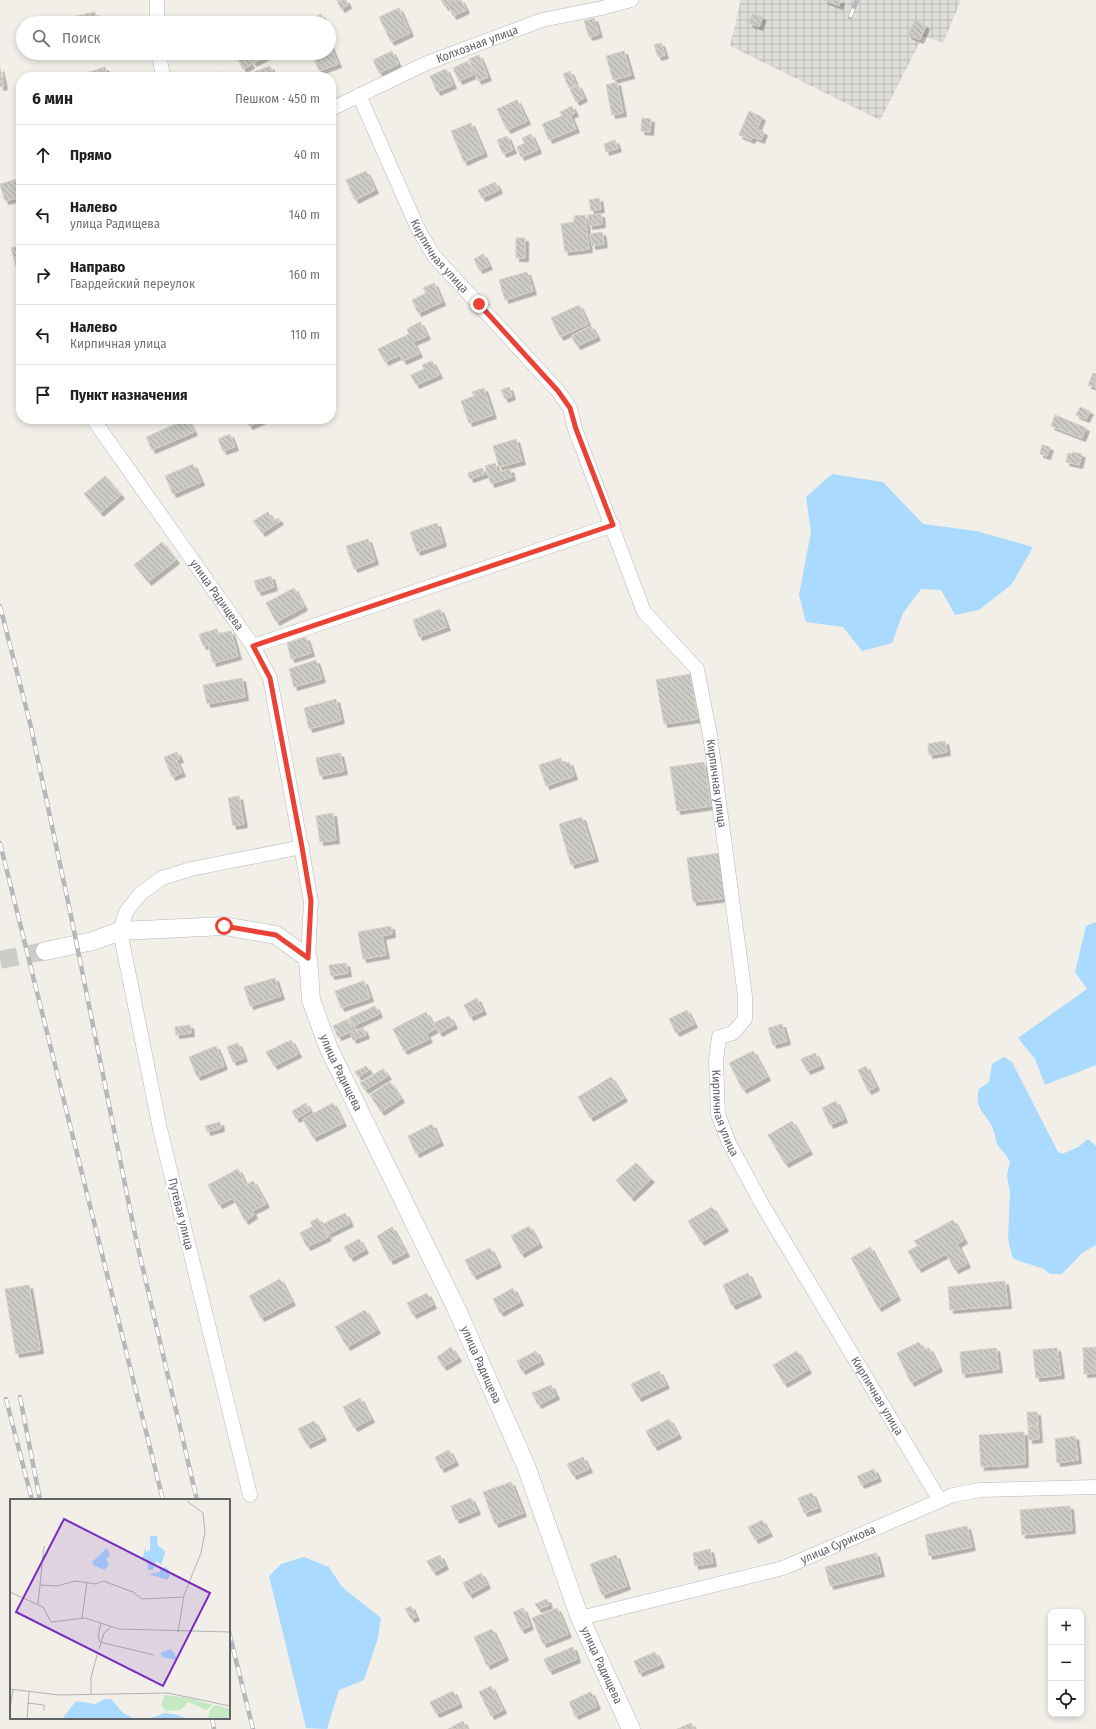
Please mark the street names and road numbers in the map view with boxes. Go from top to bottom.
street label: Колхозная улица [434,23,520,66]
street label: Кирпичная улица [408,217,472,296]
street label: улица Радищева [187,557,247,633]
street label: Кирпичная улица [704,738,729,829]
street label: улица Радищева [317,1032,365,1113]
street label: Кирпичная улица [709,1069,742,1159]
street label: Путевая улица [165,1177,197,1252]
street label: улица Радищева [458,1324,505,1406]
street label: Кирпичная улица [848,1354,906,1438]
street label: улица Сурикова [798,1522,878,1567]
street label: улица Радищева [578,1624,625,1706]

